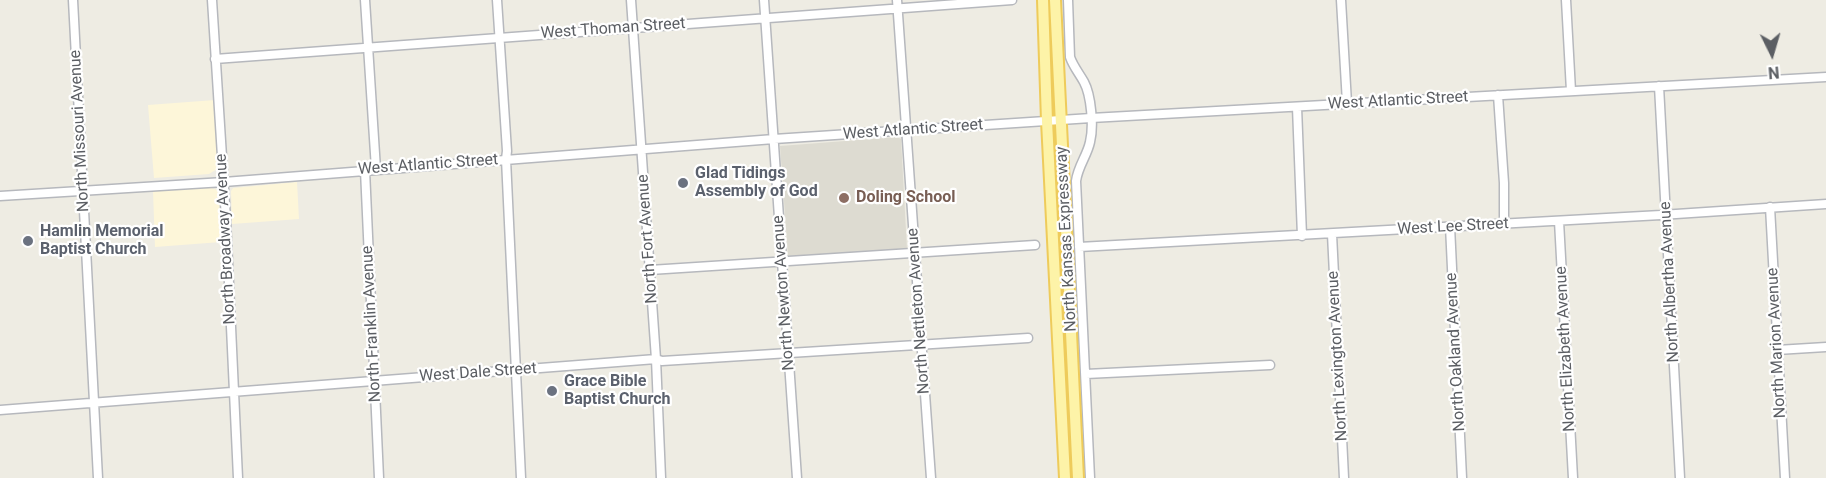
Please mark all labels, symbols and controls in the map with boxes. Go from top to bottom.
street label: West Thoman Street [540,14,686,44]
north arrow [1742,24,1802,84]
street label: North Missouri Avenue [66,49,94,213]
text: N [1767,62,1780,82]
street label: West Atlantic Street [1327,88,1469,114]
street label: West Atlantic Street [842,116,984,144]
street label: North Kansas Expressway [1053,146,1081,332]
street label: West Atlantic Street [357,151,499,179]
street label: North Broadway Avenue [212,153,240,325]
place label: Glad Tidings Assembly of God [695,164,818,202]
street label: North Fort Avenue [634,174,662,304]
marker: Glad Tidings Assembly of God [676,176,690,190]
place label: Doling School [856,188,955,208]
marker: Doling School [837,191,851,205]
street label: North Albertha Avenue [1656,201,1684,363]
street label: West Lee Street [1397,214,1509,240]
street label: North Newton Avenue [769,215,799,371]
place label: Hamlin Memorial Baptist Church [40,222,164,260]
street label: North Nettleton Avenue [904,227,934,395]
marker: Hamlin Memorial Baptist Church [21,234,35,248]
street label: North Franklin Avenue [358,245,386,403]
street label: North Elizabeth Avenue [1552,266,1580,432]
street label: North Marion Avenue [1763,267,1791,419]
street label: North Lexington Avenue [1324,270,1352,442]
street label: North Oakland Avenue [1442,272,1470,432]
street label: West Dale Street [419,359,537,387]
place label: Grace Bible Baptist Church [564,372,670,410]
marker: Grace Bible Baptist Church [545,384,559,398]

